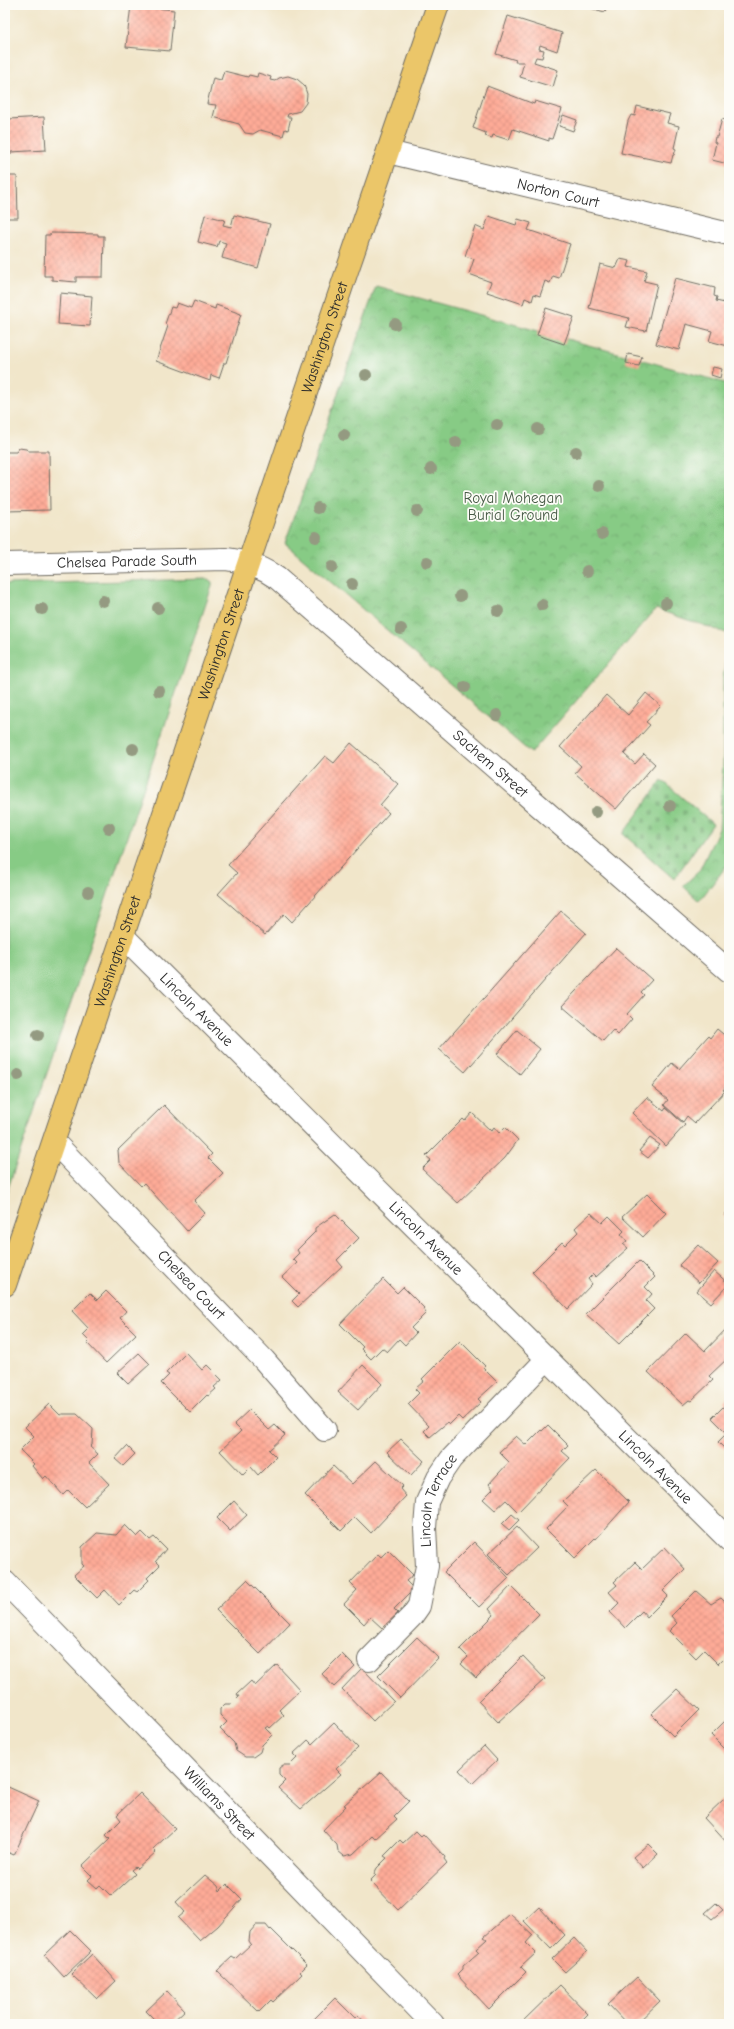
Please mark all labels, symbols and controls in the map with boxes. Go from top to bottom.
street label: Norton Court [515,174,602,212]
street label: Washington Street [297,279,352,395]
park label: Royal Mohegan Burial Ground [463,489,563,524]
street label: Chelsea Parade South [57,551,197,572]
street label: Washington Street [194,586,248,702]
street label: Sachem Street [449,726,532,802]
street label: Washington Street [90,893,145,1009]
street label: Lincoln Avenue [156,969,238,1050]
street label: Lincoln Avenue [386,1198,467,1279]
street label: Chelsea Court [154,1246,229,1324]
street label: Lincoln Avenue [615,1426,697,1508]
street label: Lincoln Terrace [416,1449,461,1548]
street label: Williams Street [180,1763,259,1844]

